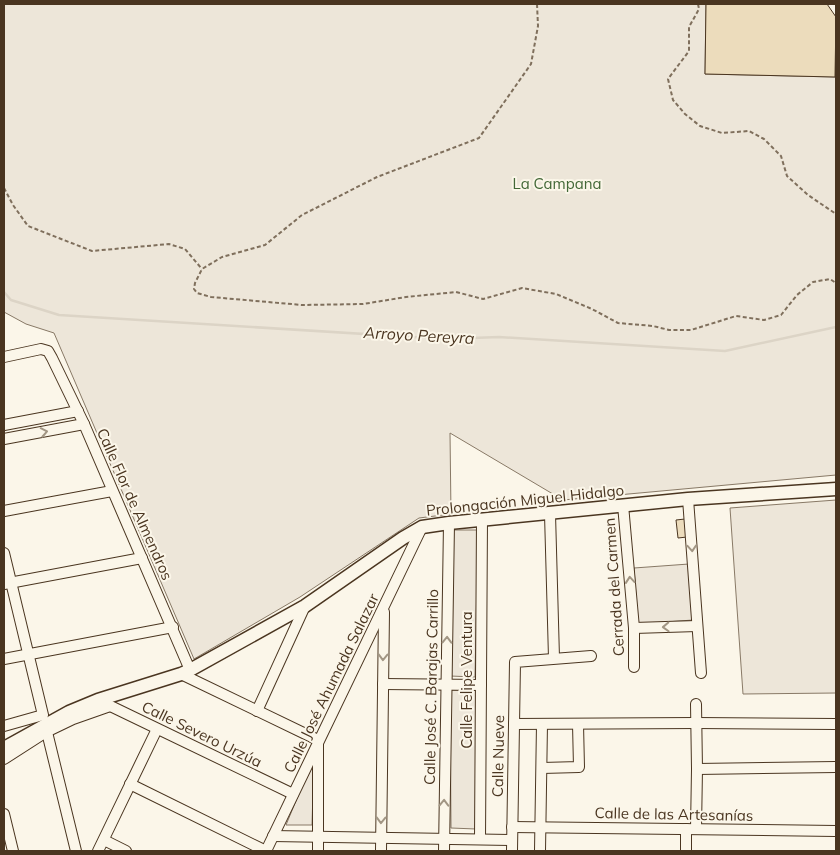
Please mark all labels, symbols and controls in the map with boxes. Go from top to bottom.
park label: La Campana [512,174,602,193]
water label: Arroyo Pereyra [362,322,475,348]
street label: Calle Flor de Almendros [93,425,177,583]
one-way arrow [39,427,48,437]
street label: Prolongación Miguel Hidalgo [425,480,625,520]
street label: Cerrada del Carmen [600,517,628,657]
one-way arrow [686,544,697,552]
one-way arrow [624,575,635,583]
street label: Calle José C. Barajas Carrillo [420,589,442,785]
street label: Calle José Ahumada Salazar [279,590,383,776]
street label: Calle Felipe Ventura [457,611,476,749]
one-way arrow [661,622,669,632]
one-way arrow [442,636,452,644]
one-way arrow [378,654,388,661]
street label: Calle Severo Urzúa [139,697,265,771]
street label: Calle Nueve [488,715,508,797]
one-way arrow [439,798,450,806]
street label: Calle de las Artesanías [595,803,753,825]
one-way arrow [376,816,387,824]

